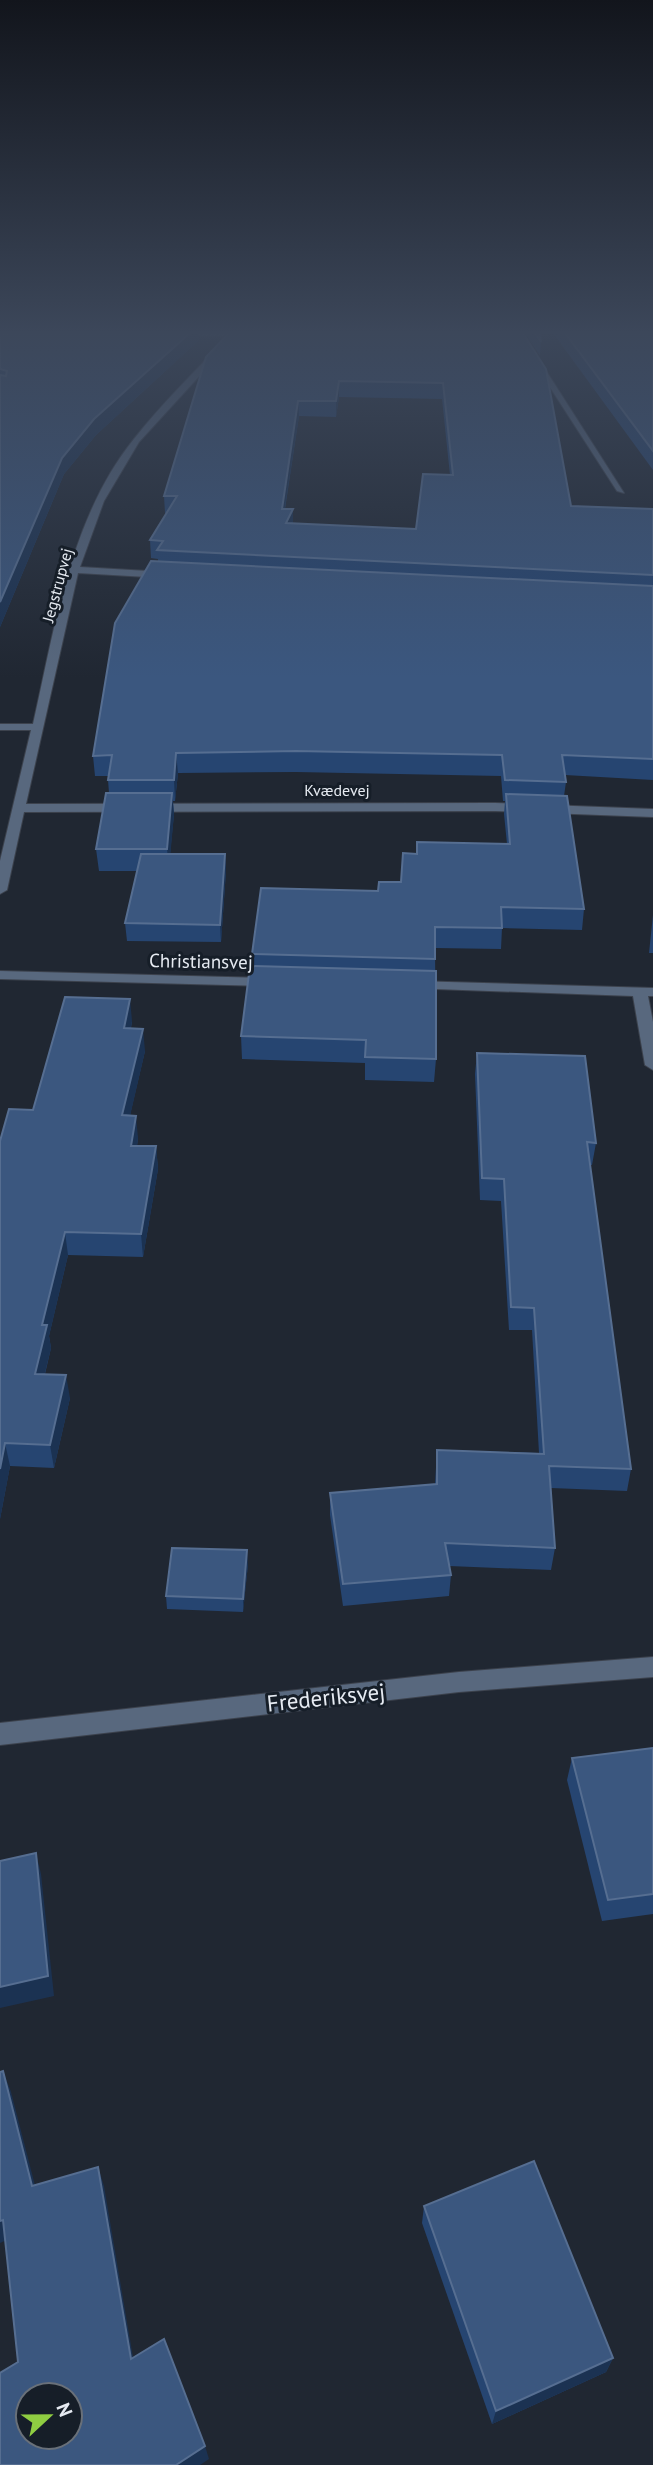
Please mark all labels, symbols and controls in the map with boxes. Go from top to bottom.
street label: Jegstrupvej [37,546,76,625]
street label: Kvædevej [304,780,370,800]
street label: Christiansvej [149,948,253,974]
street label: Frederiksvej [265,1676,387,1718]
north arrow [14,2381,84,2451]
text: N [51,2399,78,2420]

